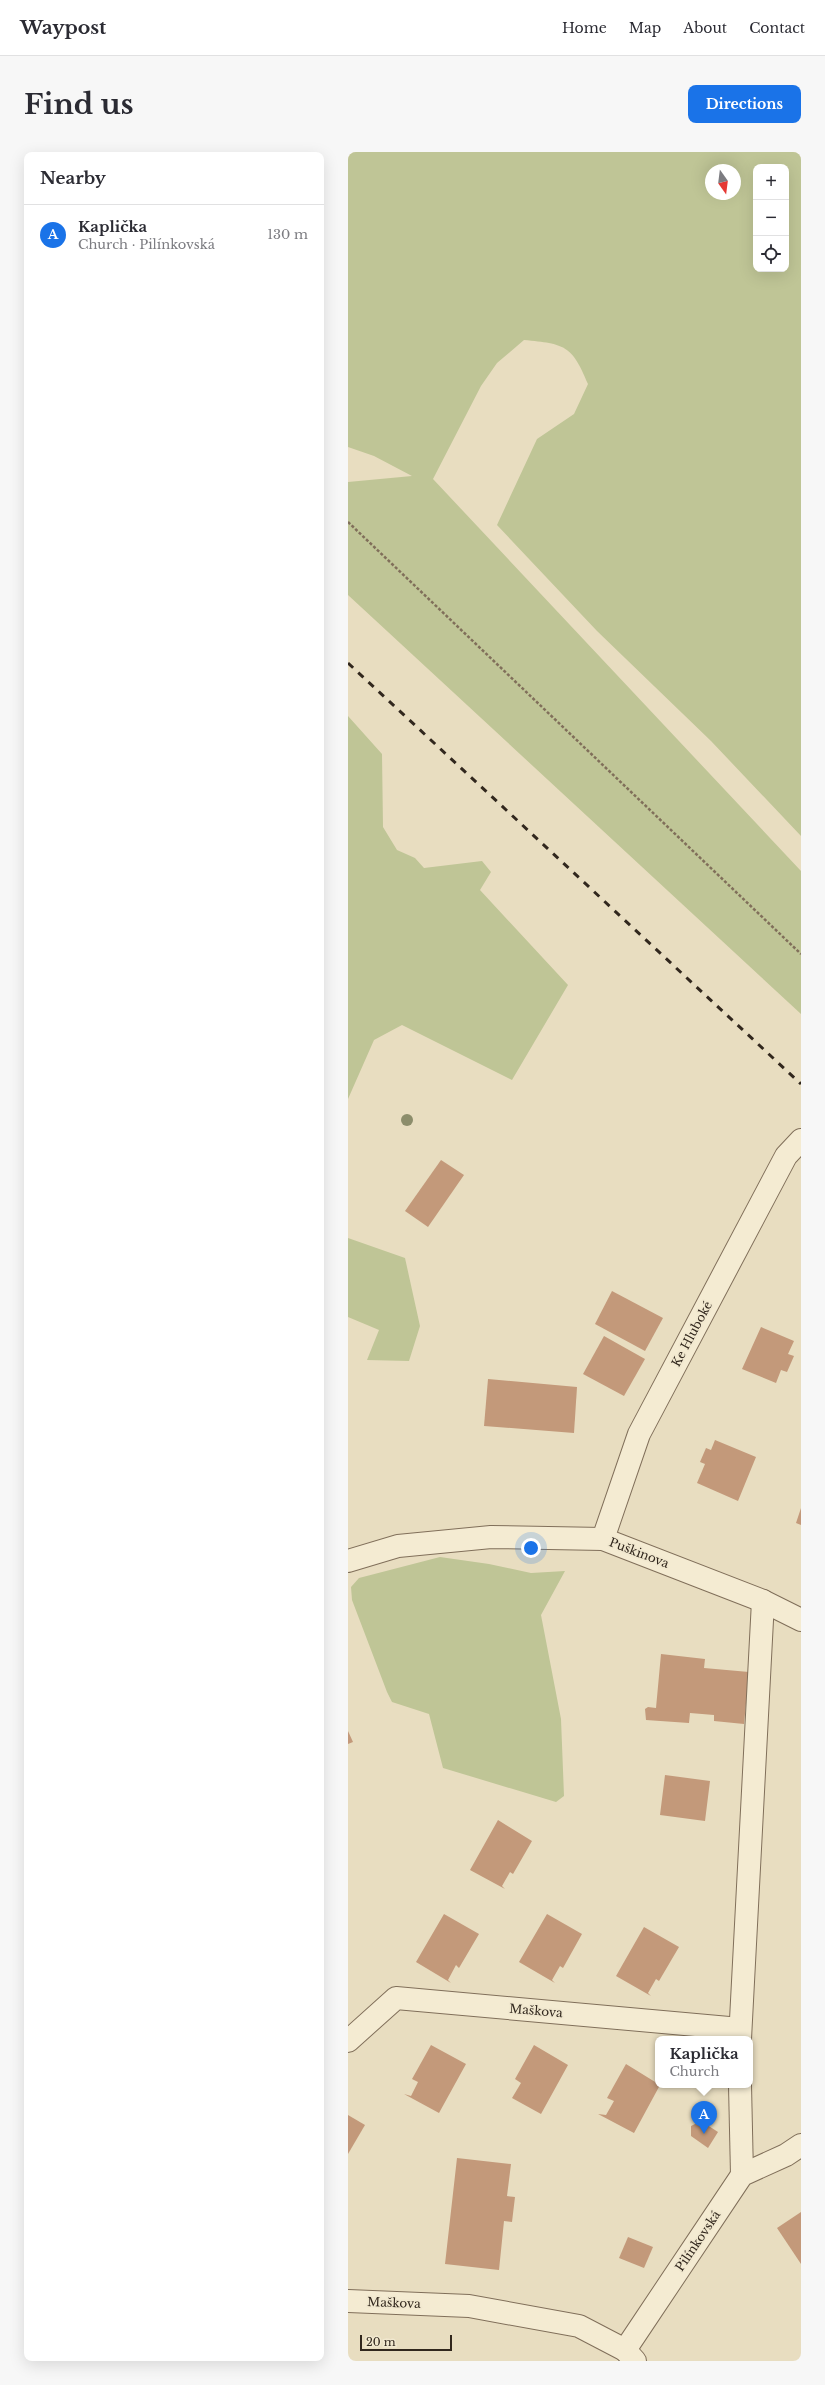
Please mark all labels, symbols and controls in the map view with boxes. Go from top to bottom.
text: Waypost [20,16,106,39]
text: Home [562,19,607,37]
text: Map [629,19,661,37]
text: About [683,19,727,37]
text: Contact [749,19,805,37]
button: Directions [688,85,801,123]
text: Find us [24,87,134,122]
north arrow [705,164,741,200]
map controls [753,164,789,272]
button: + [753,164,789,200]
text: Nearby [40,168,106,189]
button: − [753,200,789,236]
text: Kaplička [78,217,147,236]
text: A [48,226,58,243]
text: 130 m [267,226,308,243]
text: Church · Pilínkovská [78,236,215,253]
button: locate [753,236,789,272]
street label: Ke Hluboké [668,1298,715,1369]
street label: Puškinova [607,1534,672,1571]
your location [521,1538,541,1558]
street label: Maškova [509,2001,564,2020]
popup [655,2036,753,2088]
text: Kaplička [669,2044,739,2063]
text: Church [669,2063,719,2080]
pin: A [691,2101,717,2134]
street label: Pilínkovská [672,2207,724,2274]
street label: Maškova [367,2294,421,2311]
scale bar [360,2333,452,2352]
text: 20 m [366,2335,396,2349]

